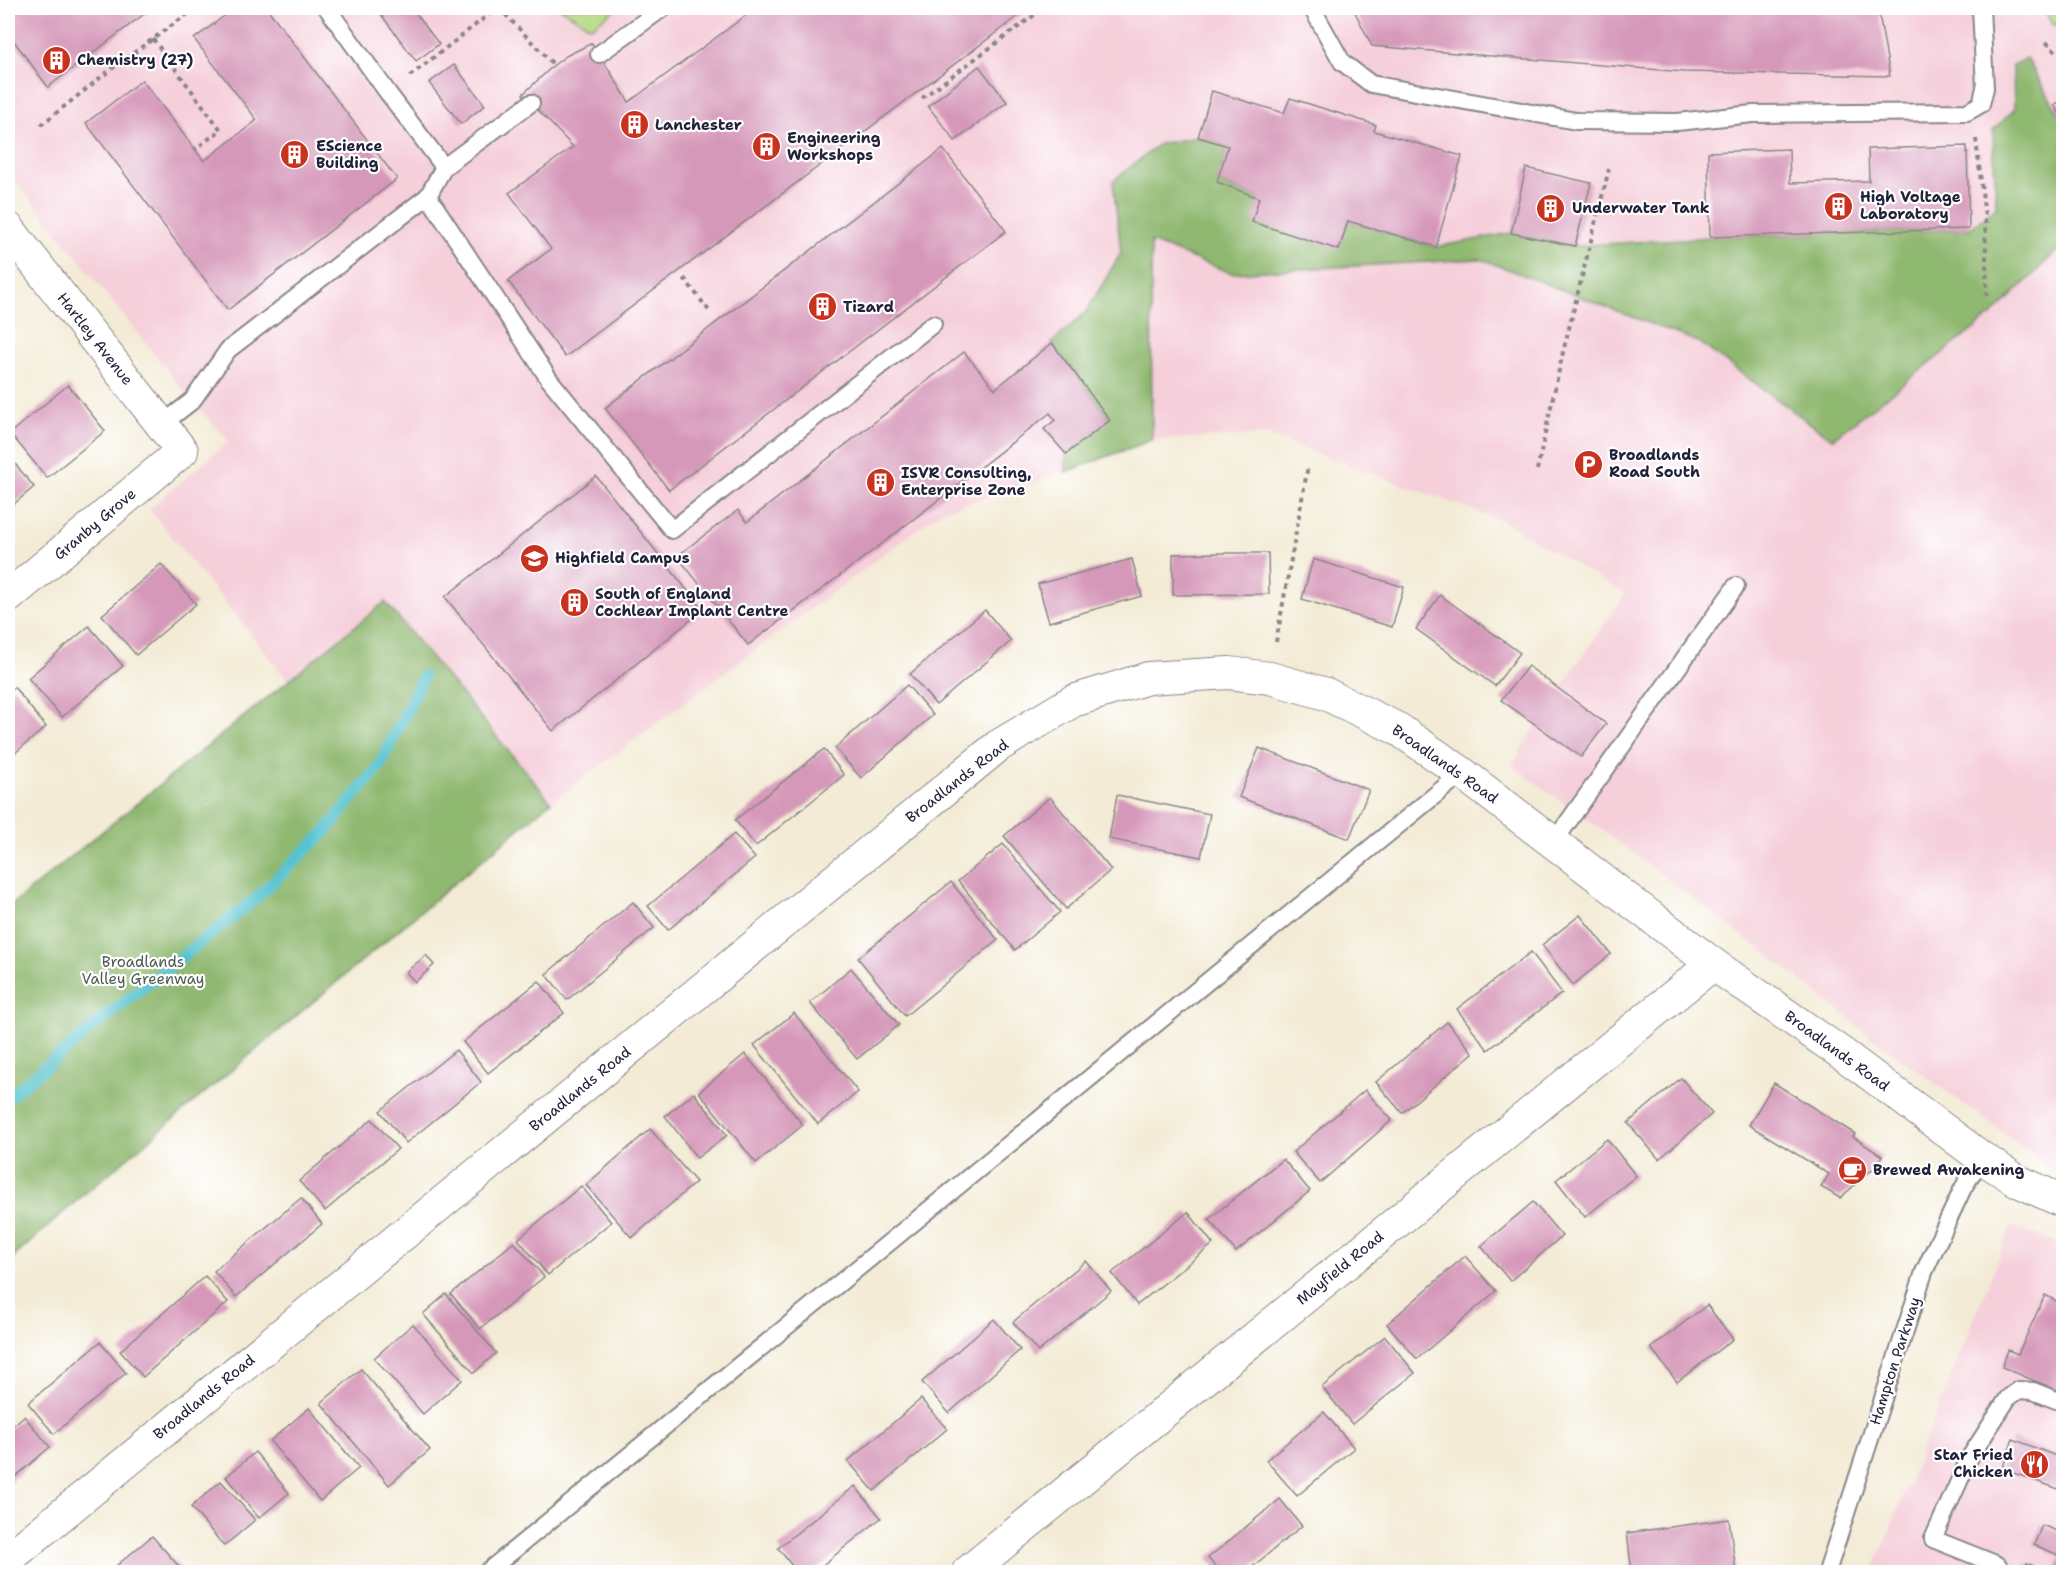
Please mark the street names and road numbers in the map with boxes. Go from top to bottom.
street label: Hartley Avenue [53,289,137,389]
street label: Granby Grove [50,484,140,564]
street label: Broadlands Road [1388,720,1502,808]
street label: Broadlands Road [901,734,1013,827]
street label: Broadlands Road [1780,1006,1894,1096]
street label: Broadlands Road [525,1041,635,1136]
street label: Mayfield Road [1292,1226,1388,1309]
street label: Hampton Parkway [1865,1294,1925,1428]
street label: Broadlands Road [149,1349,259,1444]

